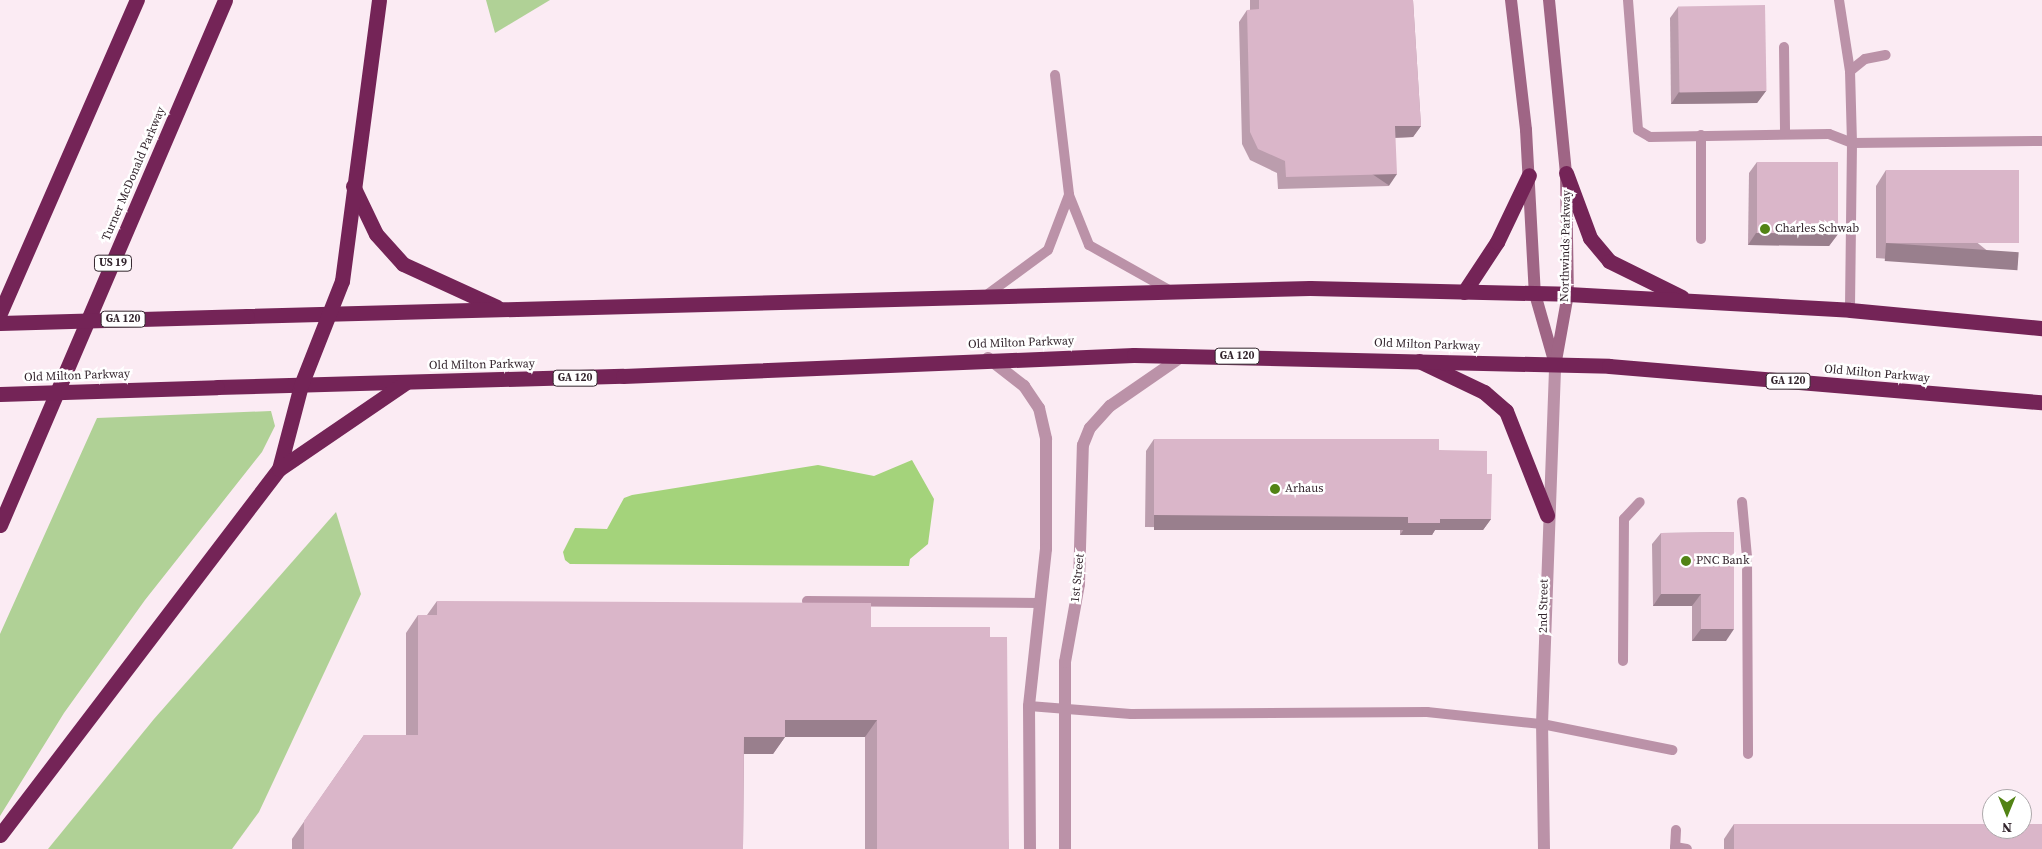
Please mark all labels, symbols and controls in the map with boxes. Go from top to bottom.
street label: Turner McDonald Parkway [99,105,169,243]
street label: Northwinds Parkway [1558,190,1574,302]
place label: Charles Schwab [1775,222,1859,236]
marker: Charles Schwab [1759,223,1771,235]
road number: US 19 [93,254,133,272]
road number: GA 120 [100,310,146,328]
street label: Old Milton Parkway [968,334,1074,352]
street label: Old Milton Parkway [1374,336,1480,354]
road number: GA 120 [1214,348,1260,364]
street label: Old Milton Parkway [429,357,535,373]
street label: Old Milton Parkway [1824,362,1930,386]
street label: Old Milton Parkway [24,367,130,385]
road number: GA 120 [552,369,598,386]
road number: GA 120 [1766,372,1810,390]
place label: Arhaus [1285,482,1323,496]
marker: Arhaus [1269,483,1281,495]
street label: 1st Street [1068,553,1088,603]
place label: PNC Bank [1696,554,1749,568]
marker: PNC Bank [1680,555,1692,567]
street label: 2nd Street [1536,579,1552,633]
north arrow [1982,789,2032,839]
text: N [2002,818,2012,838]

